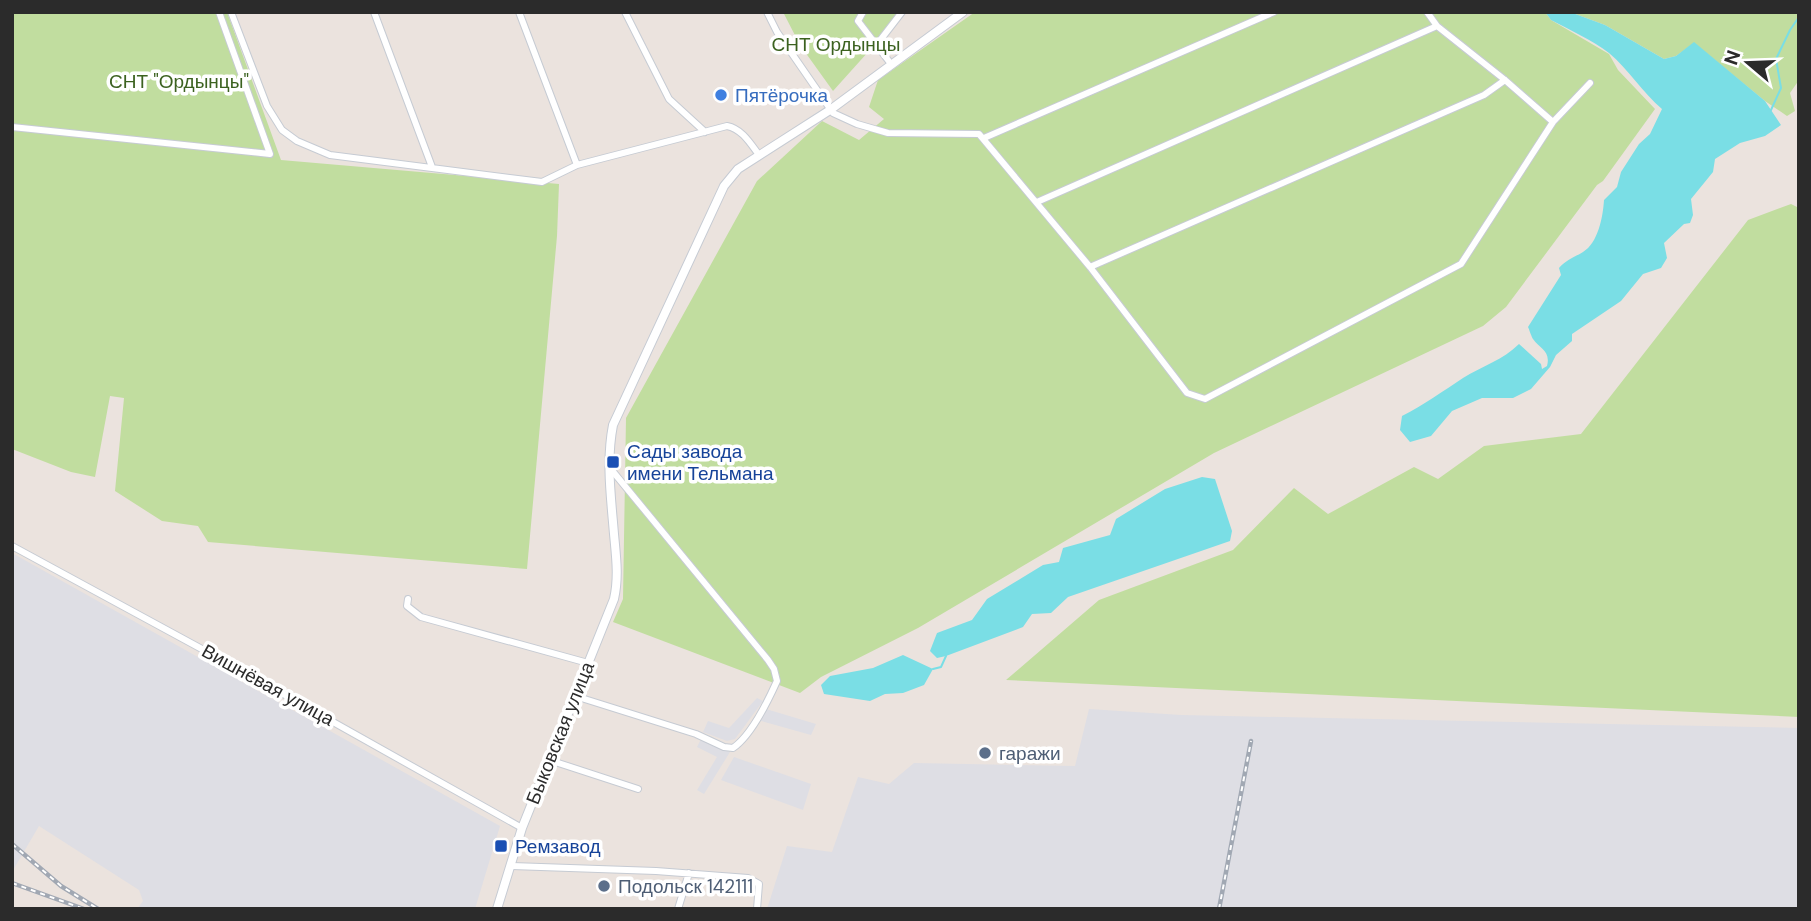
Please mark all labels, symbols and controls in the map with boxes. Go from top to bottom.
north arrow [1713,28,1783,98]
park label: СНТ Ордынцы [772,32,900,57]
text: N [1718,47,1746,68]
park label: СНТ "Ордынцы" [109,69,249,94]
place label: Пятёрочка [735,83,829,108]
marker: Пятёрочка [713,87,729,103]
place label: Сады завода имени Тельмана [627,439,774,486]
marker: Сады завода имени Тельмана [605,454,621,470]
street label: Вишнёвая улица [197,638,339,732]
street label: Быковская улица [520,658,600,808]
place label: гаражи [999,741,1061,766]
marker: гаражи [977,745,993,761]
place label: Ремзавод [515,834,601,859]
marker: Ремзавод [493,838,509,854]
place label: Подольск 142111 [618,874,753,899]
marker: Подольск 142111 [596,878,612,894]

